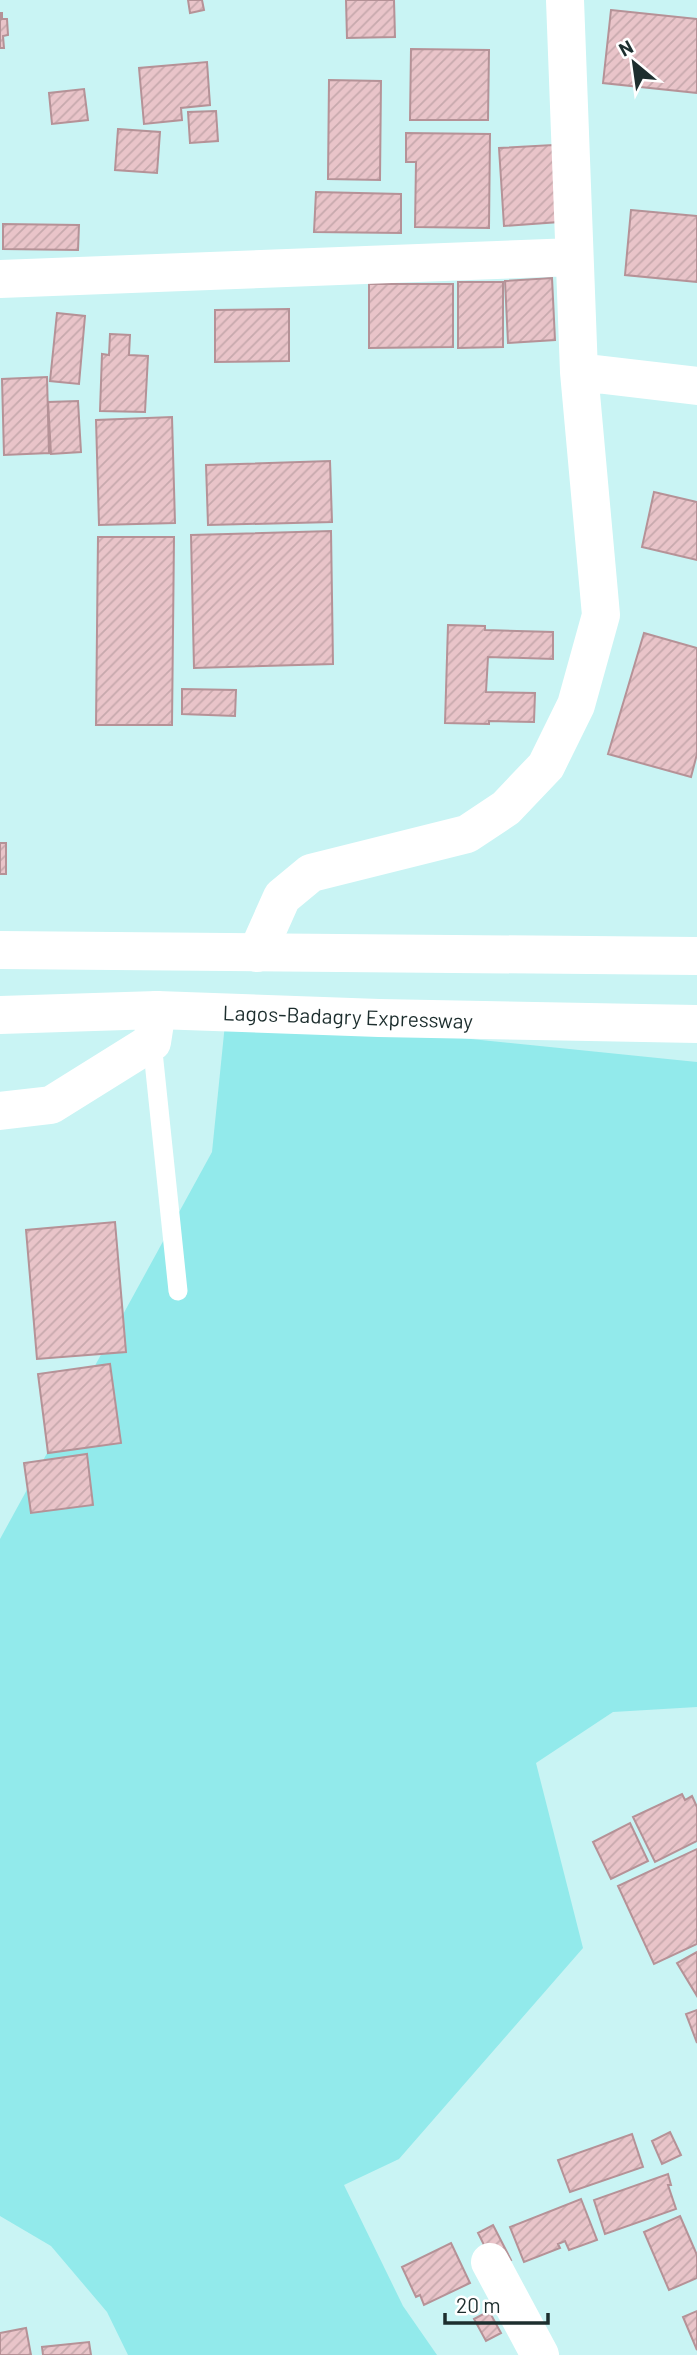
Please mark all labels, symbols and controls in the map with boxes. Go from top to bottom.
north arrow [599,28,669,98]
text: N [614,35,637,61]
street label: Lagos-Badagry Expressway [222,999,474,1033]
scale bar [445,2282,548,2326]
text: 20 m [456,2292,501,2317]

